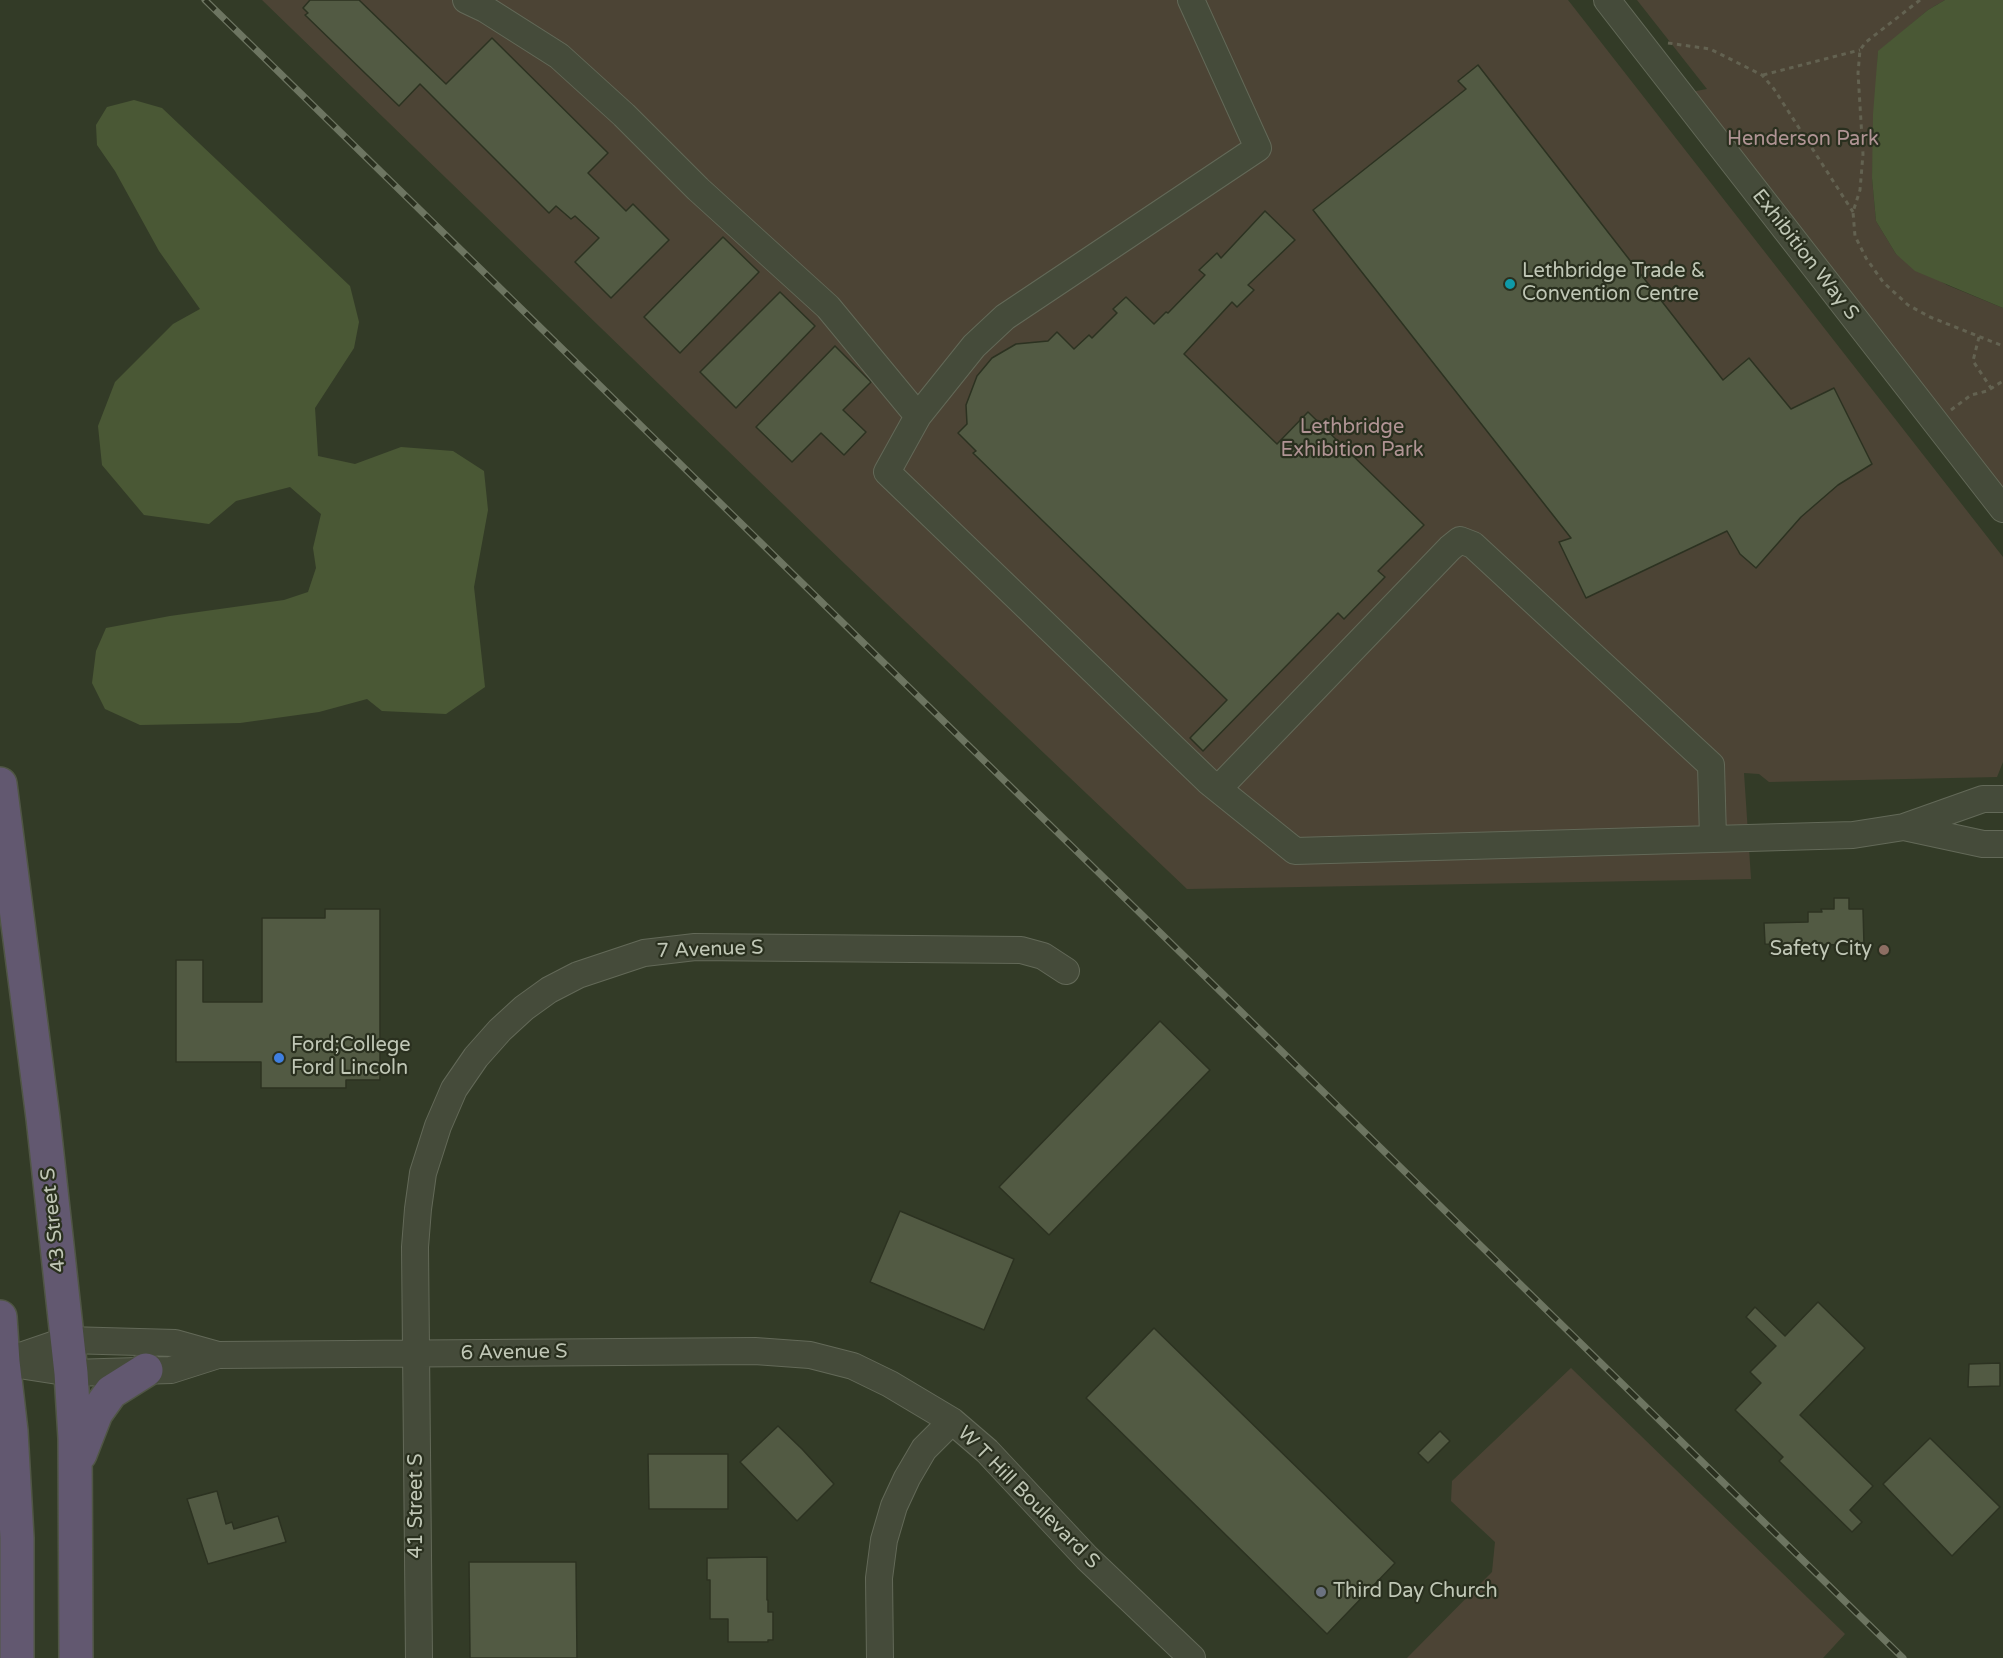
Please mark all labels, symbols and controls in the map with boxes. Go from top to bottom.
park label: Henderson Park [1727,128,1879,152]
street label: Exhibition Way S [1747,185,1863,325]
place label: Lethbridge Trade & Convention Centre [1522,260,1705,307]
marker: Lethbridge Trade & Convention Centre [1503,277,1517,291]
park label: Lethbridge Exhibition Park [1280,416,1424,463]
street label: 7 Avenue S [656,936,764,964]
place label: Safety City [1770,938,1872,962]
marker: Safety City [1877,943,1891,957]
place label: Ford;College Ford Lincoln [291,1034,411,1081]
marker: Ford;College Ford Lincoln [272,1051,286,1065]
street label: 43 Street S [37,1167,71,1273]
street label: 6 Avenue S [460,1340,568,1366]
street label: W T Hill Boulevard S [952,1422,1104,1574]
street label: 41 Street S [405,1454,429,1558]
place label: Third Day Church [1333,1580,1498,1604]
marker: Third Day Church [1314,1585,1328,1599]

